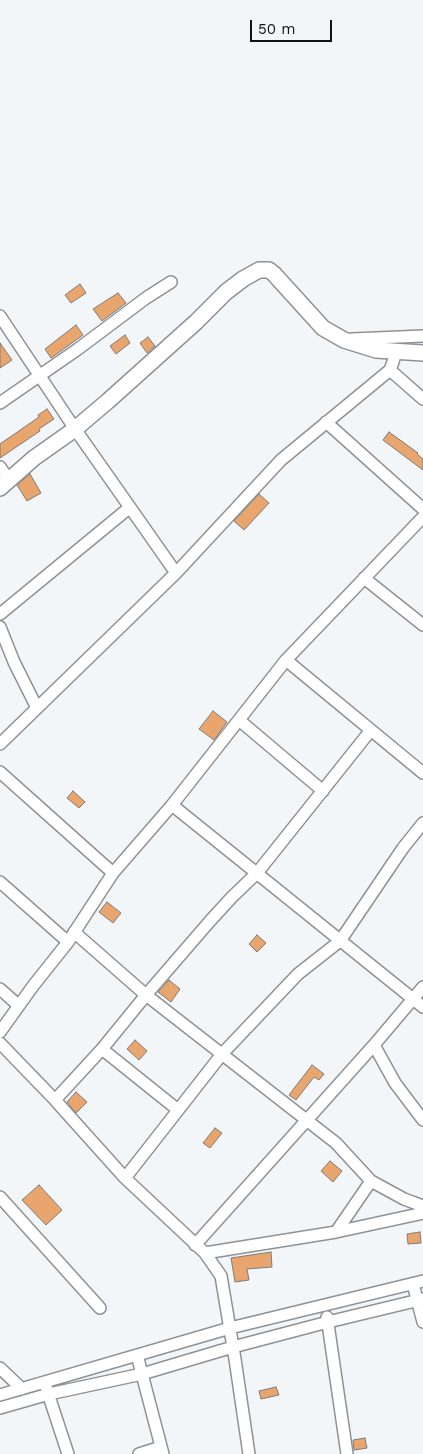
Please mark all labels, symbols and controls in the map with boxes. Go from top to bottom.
scale bar [253,10,336,42]
text: 50 m [258,20,295,38]

